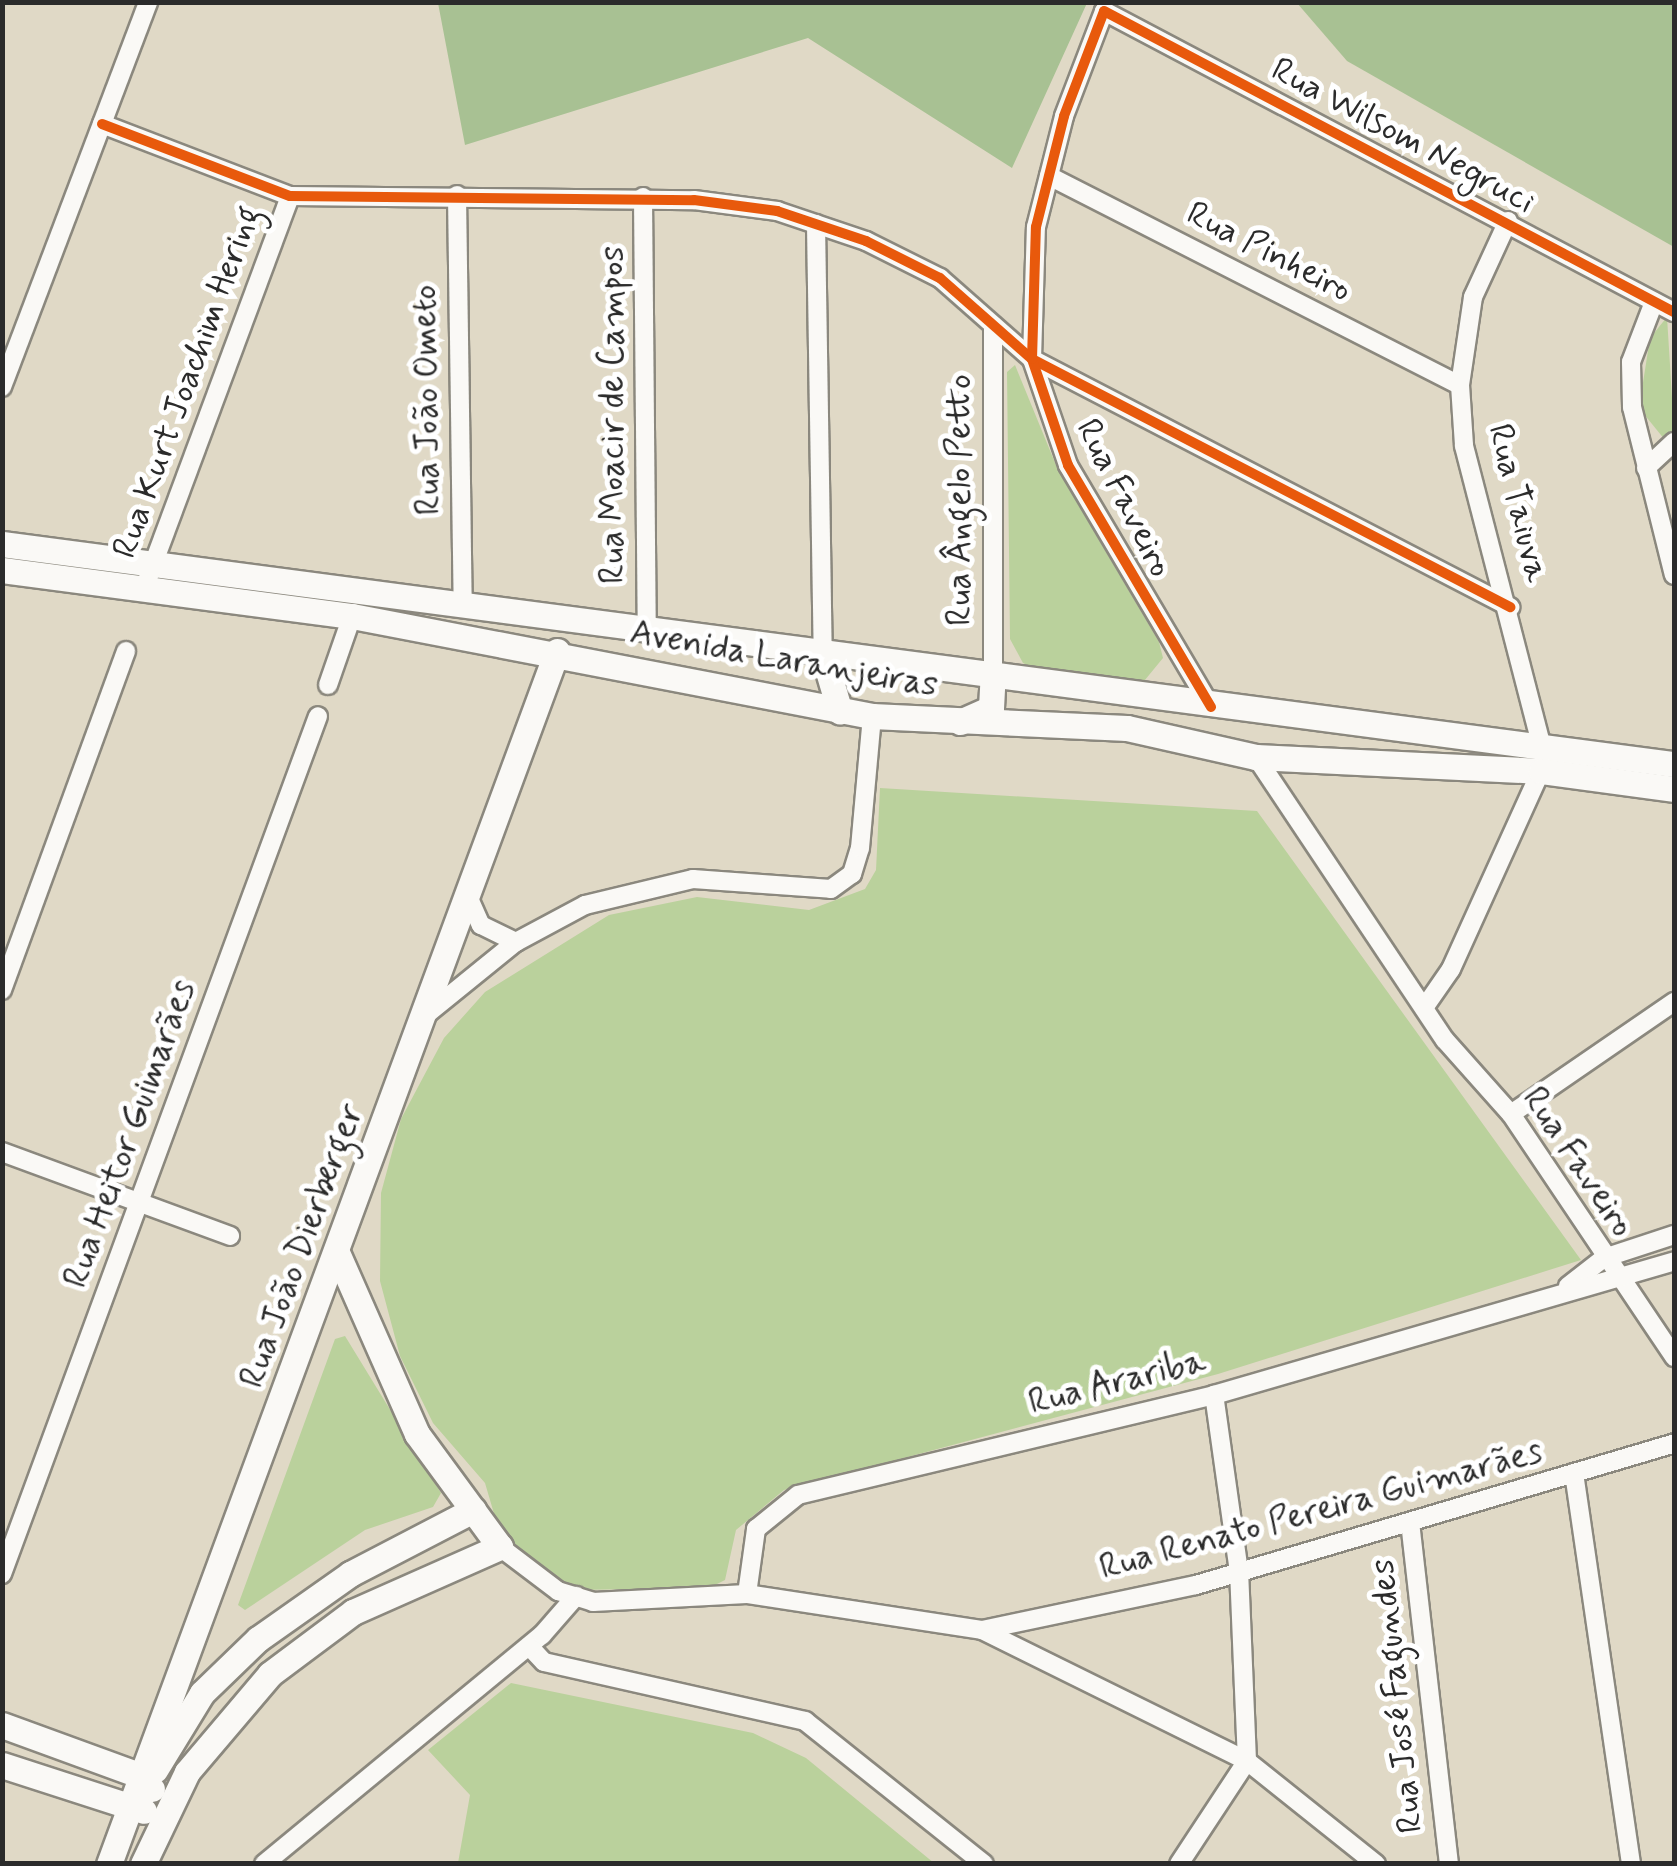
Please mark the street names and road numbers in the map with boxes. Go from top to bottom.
street label: Rua Wilsom Negruci [1268,51,1538,221]
street label: Rua Pinheiro [1180,193,1358,311]
street label: Rua Kurt Joachim Hering [102,196,272,568]
street label: Rua Moacir de Campos [592,246,634,584]
street label: Rua João Ometo [404,284,450,516]
street label: Rua Ângelo Petto [939,374,981,626]
street label: Rua Faveiro [1067,414,1181,582]
street label: Rua Taiuva [1479,421,1557,585]
street label: Avenida Laranjeiras [628,612,940,706]
street label: Rua Heitor Guimarães [53,968,207,1300]
street label: Rua Faveiro [1514,1081,1642,1243]
street label: Rua João Dierberger [231,1098,373,1394]
street label: Rua Arariba [1027,1340,1207,1424]
street label: Rua Renato Pereira Guimarães [1095,1431,1547,1589]
street label: Rua José Fagundes [1362,1556,1432,1836]

